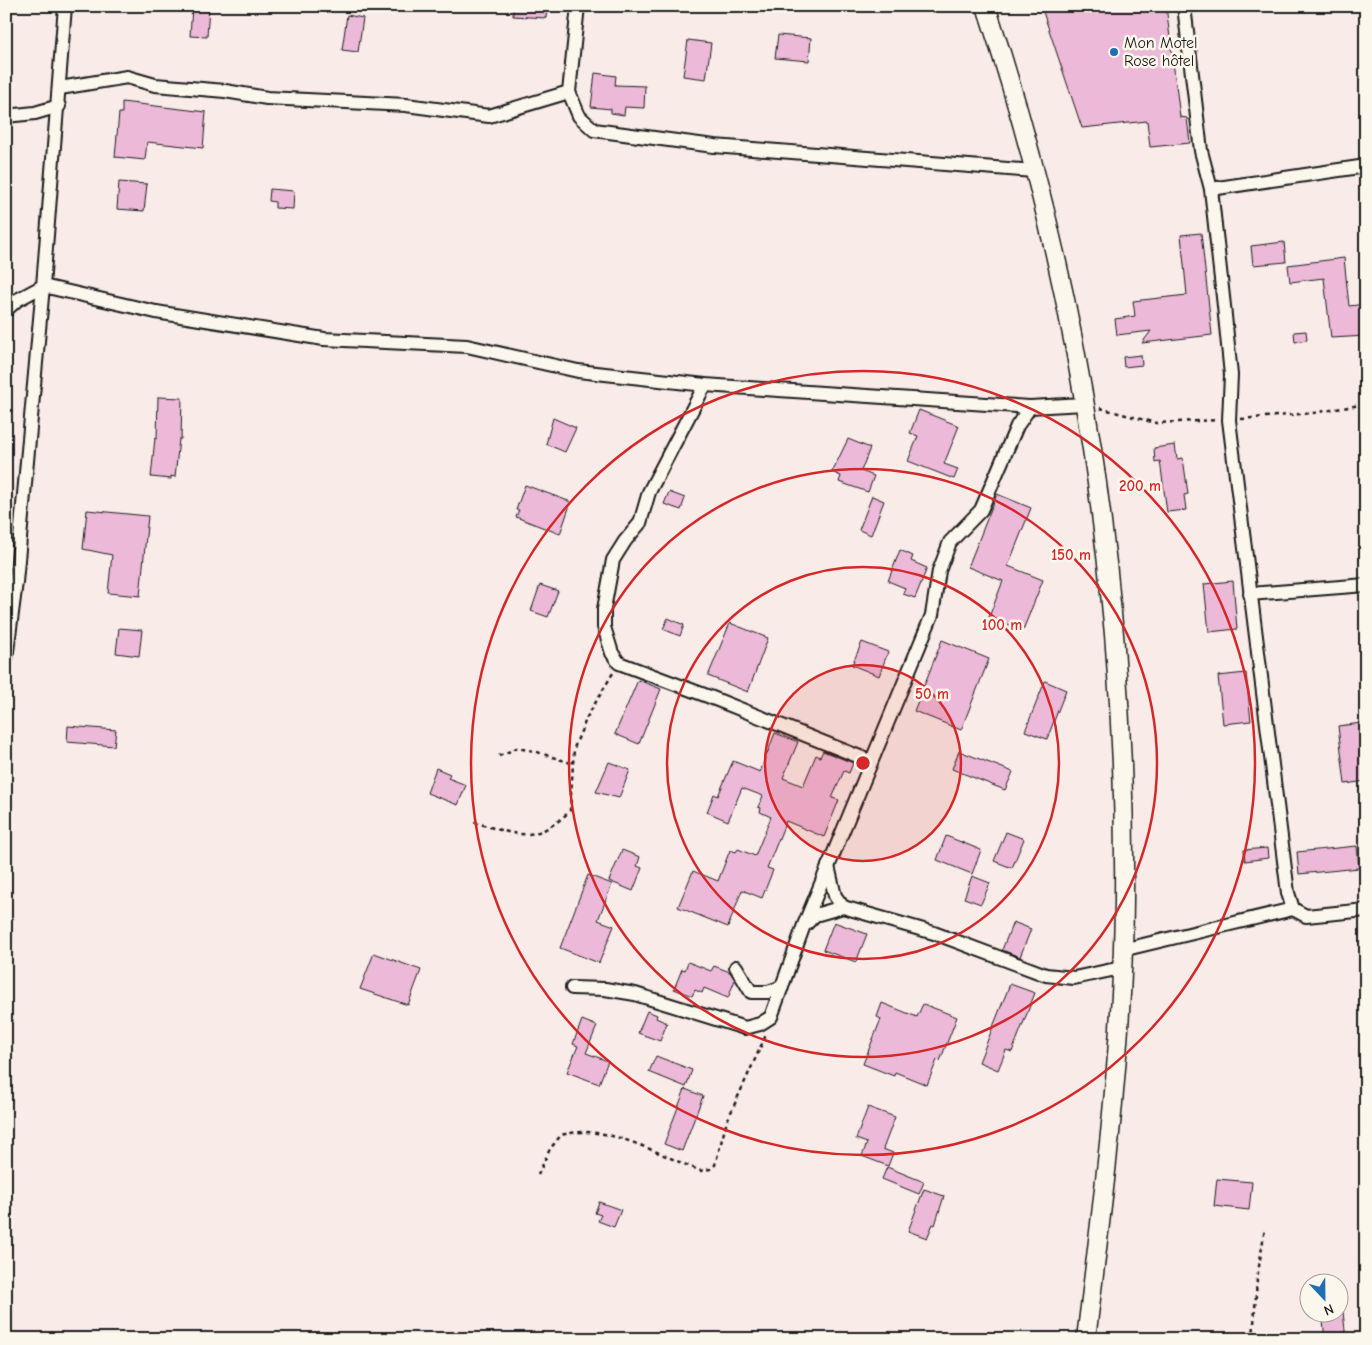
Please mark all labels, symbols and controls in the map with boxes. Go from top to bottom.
place label: Mon Motel Rose hôtel [1124,34,1197,70]
marker: Mon Motel Rose hôtel [1108,46,1120,58]
text: 200 m [1119,477,1161,495]
text: 150 m [1051,546,1091,564]
text: 100 m [982,616,1022,634]
text: 50 m [915,685,949,703]
centre of rings [854,754,872,772]
north arrow [1300,1272,1350,1322]
text: N [1321,1300,1336,1319]

